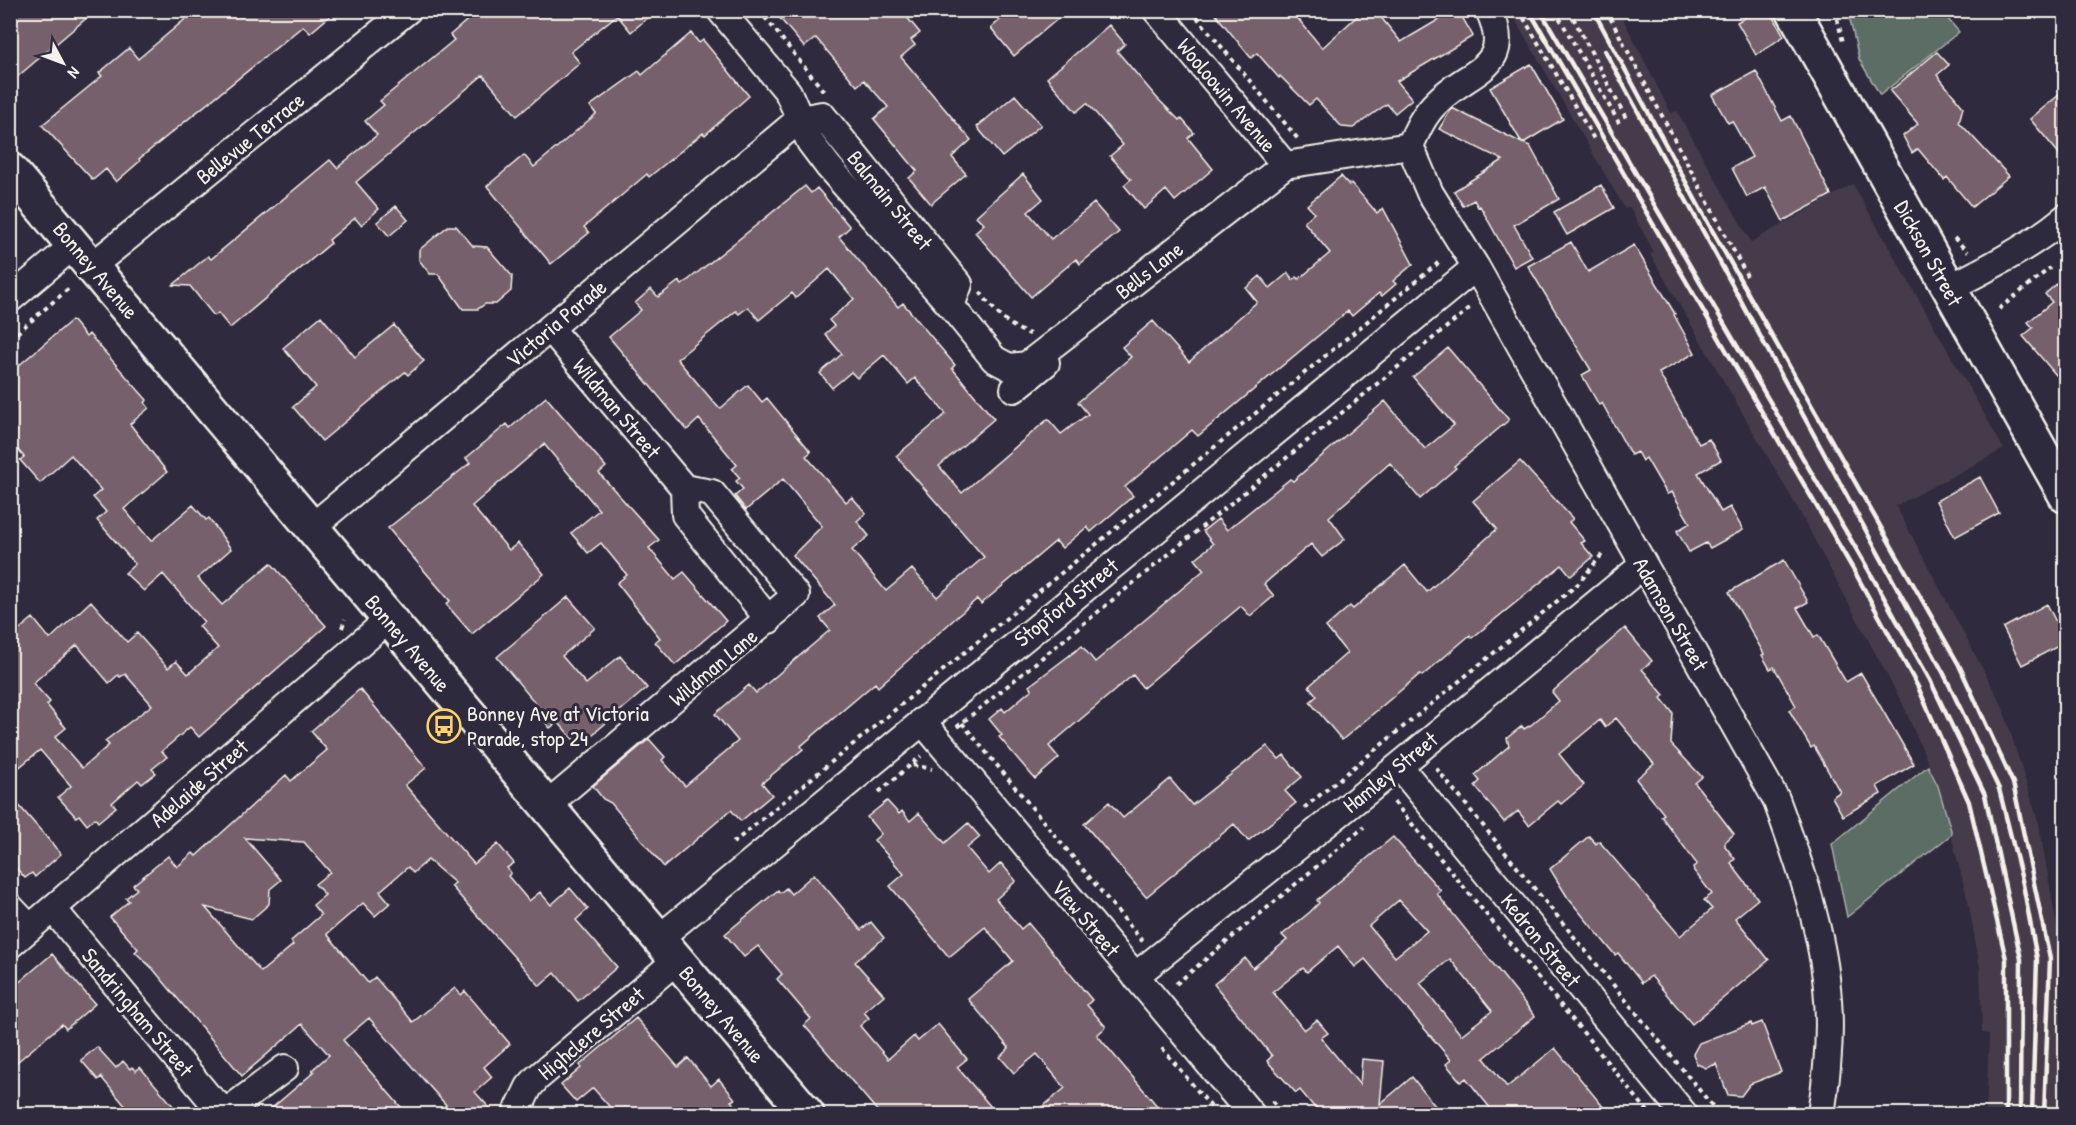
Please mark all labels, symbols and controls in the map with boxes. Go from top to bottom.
street label: Wooloowin Avenue [1170,31,1284,159]
north arrow [33,33,93,93]
text: N [63,62,85,84]
street label: Bellevue Terrace [189,85,311,191]
street label: Balmain Street [840,144,940,257]
street label: Dickson Street [1888,195,1971,312]
street label: Bonney Avenue [46,215,146,325]
street label: Bells Lane [1109,234,1189,306]
street label: Victoria Parade [499,272,613,374]
street label: Wildman Street [566,351,668,465]
street label: Stopford Street [1008,550,1125,653]
street label: Adamson Street [1626,552,1716,677]
street label: Bonney Avenue [358,588,458,698]
street label: Wildman Lane [662,621,764,713]
place label: Bonney Ave at Victoria Parade, stop 24 [467,698,649,753]
bus stop icon: Bonney Ave at Victoria Parade, stop 24 [426,708,462,744]
street label: Hamley Street [1336,724,1444,820]
street label: Adelaide Street [143,732,255,834]
street label: View Street [1045,873,1127,963]
street label: Kedron Street [1494,887,1588,993]
street label: Sandringham Street [75,941,201,1083]
street label: Bonney Avenue [672,959,772,1069]
street label: Highclere Street [531,979,651,1087]

